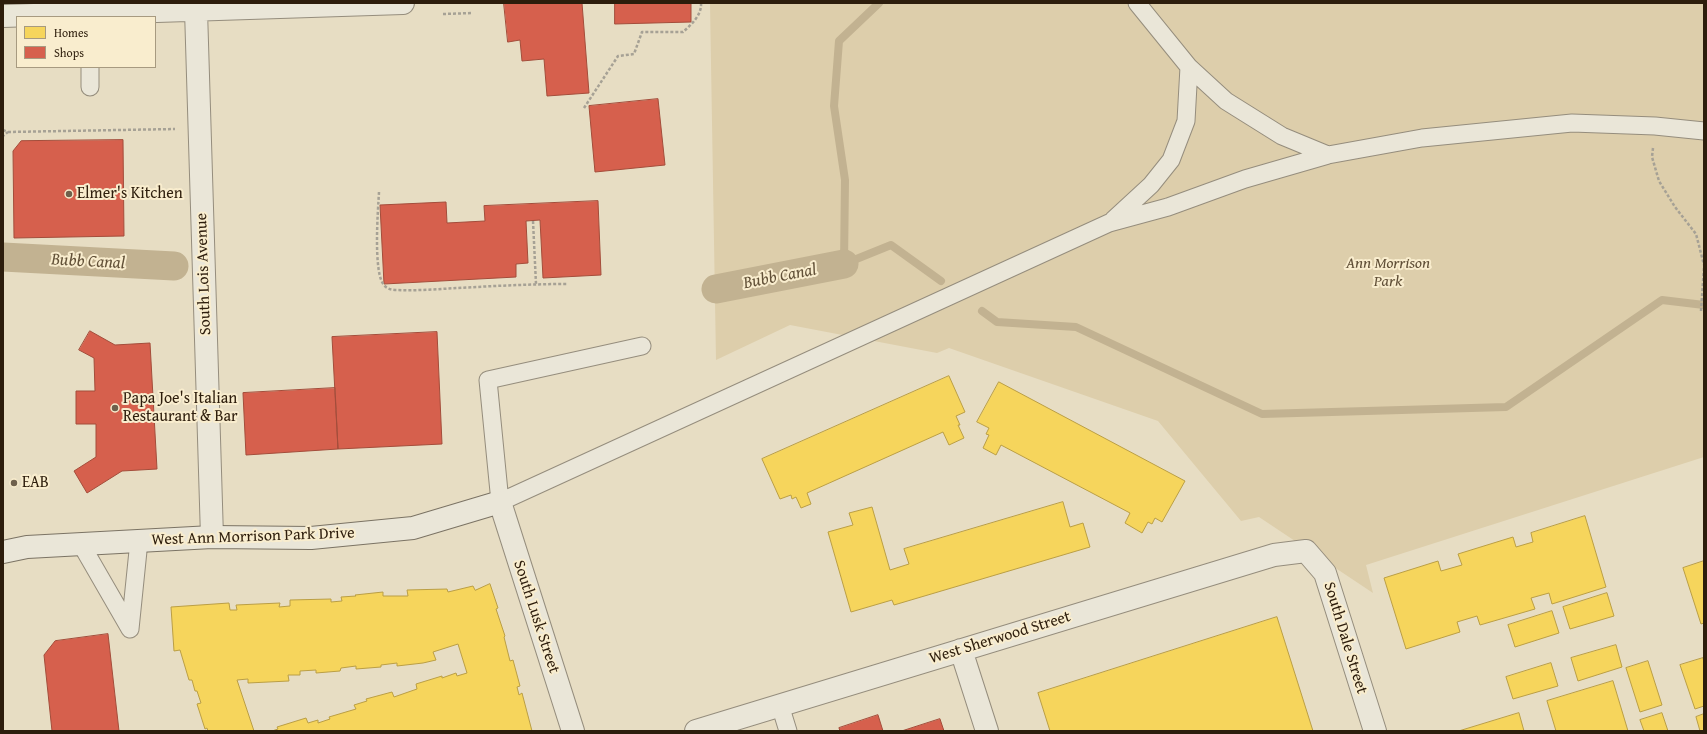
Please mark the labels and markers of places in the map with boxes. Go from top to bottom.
place label: Elmer's Kitchen [77,184,183,204]
marker: Elmer's Kitchen [64,189,74,199]
place label: Papa Joe's Italian Restaurant & Bar [123,389,238,427]
marker: Papa Joe's Italian Restaurant & Bar [110,403,120,413]
place label: EAB [22,473,49,493]
marker: EAB [9,478,19,488]

